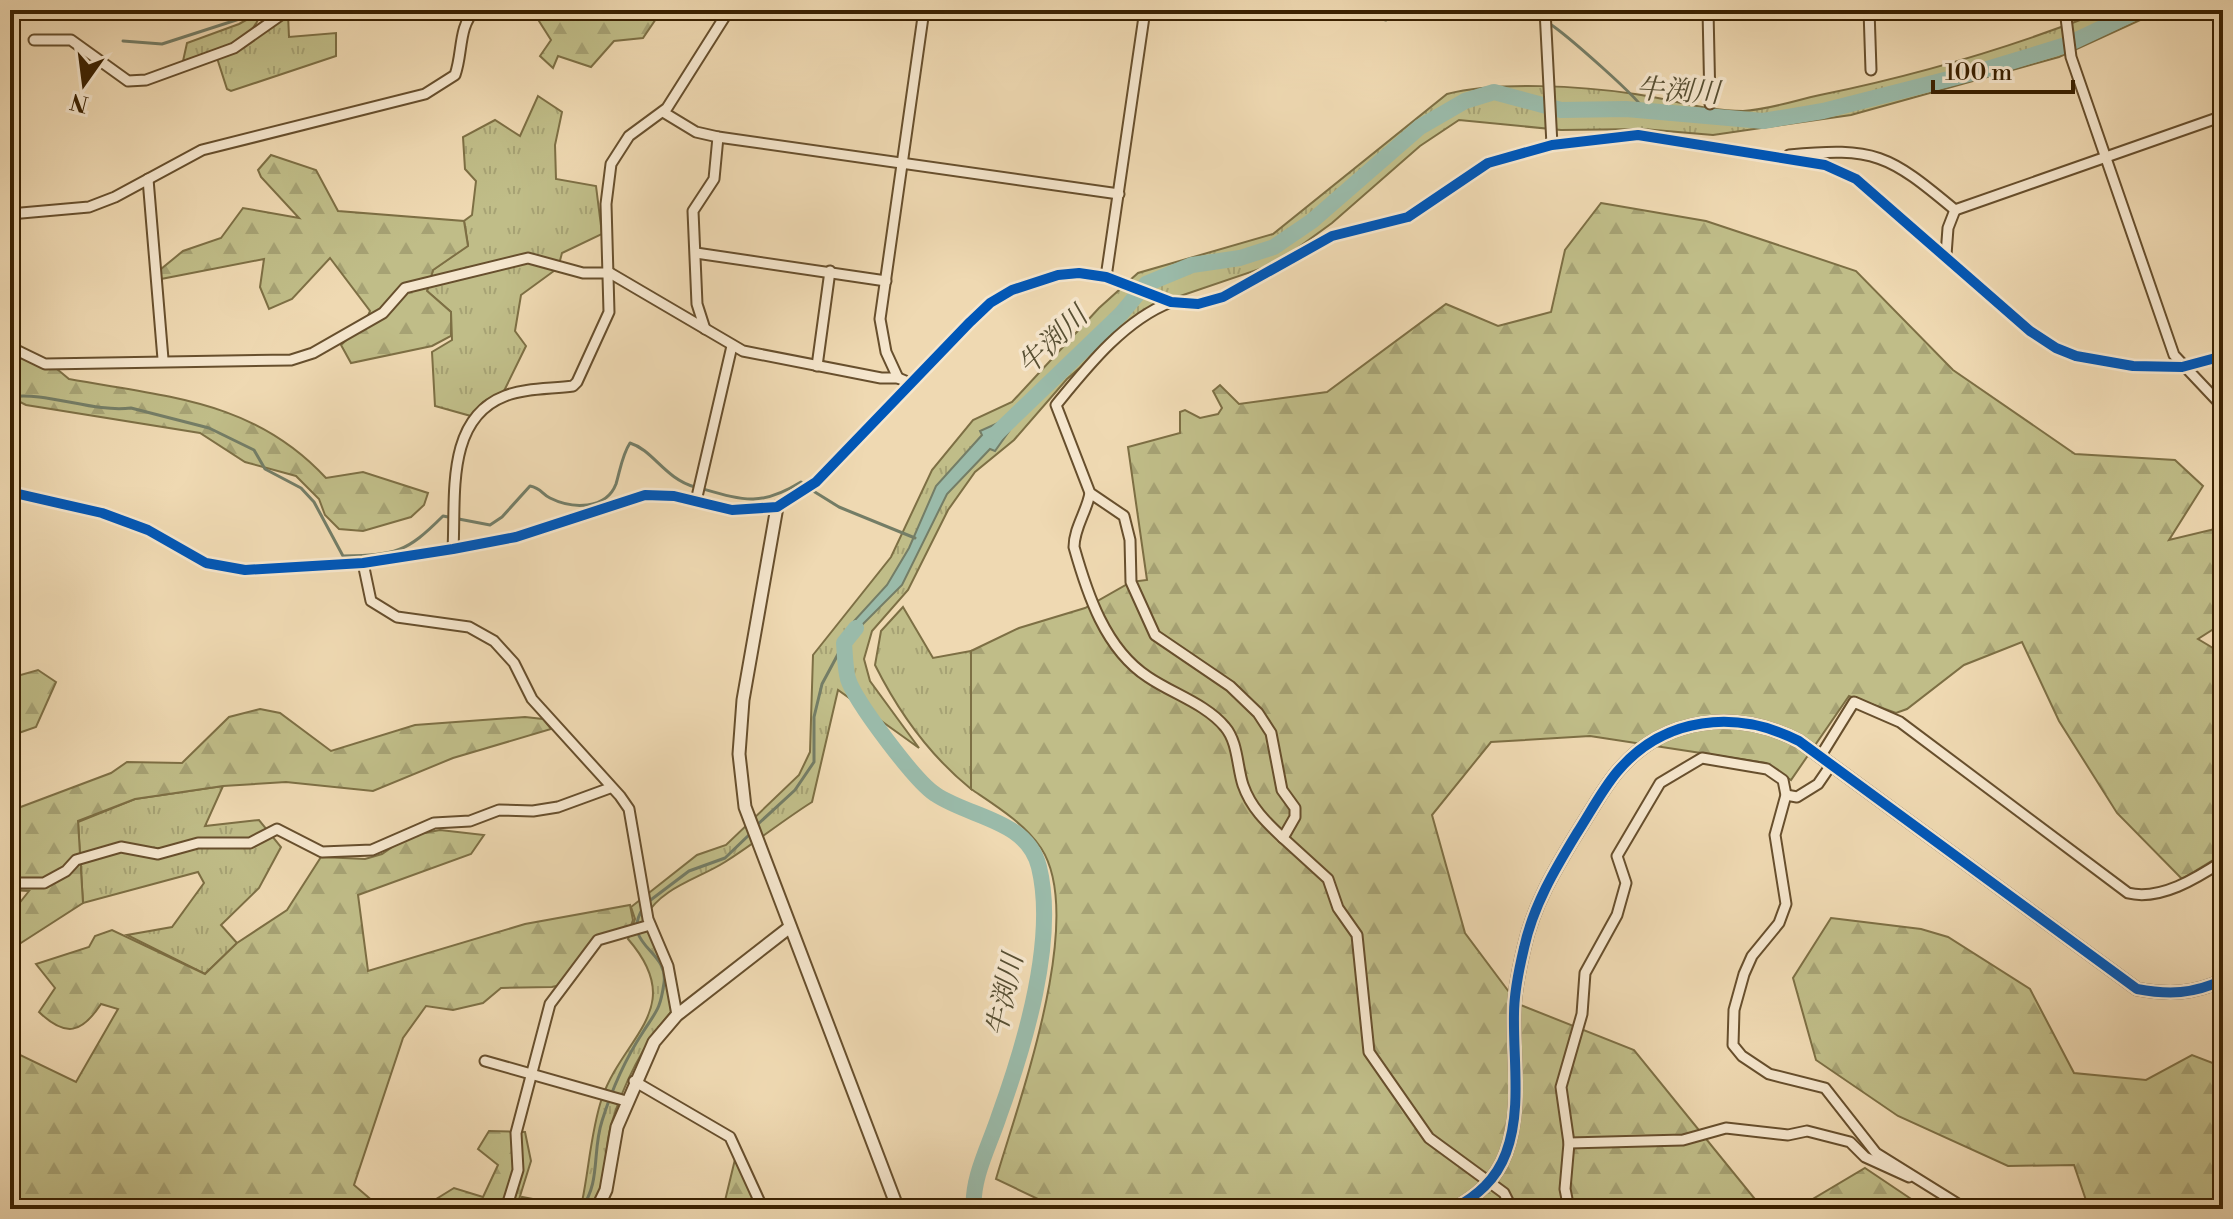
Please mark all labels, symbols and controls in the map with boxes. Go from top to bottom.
north arrow [44,44,124,124]
scale bar [1933,44,2073,94]
text: 100 m [1945,58,2012,88]
water label: 牛渕川 [1635,72,1724,111]
text: N [67,87,91,117]
water label: 牛渕川 [1011,297,1098,383]
water label: 牛渕川 [980,948,1032,1040]

